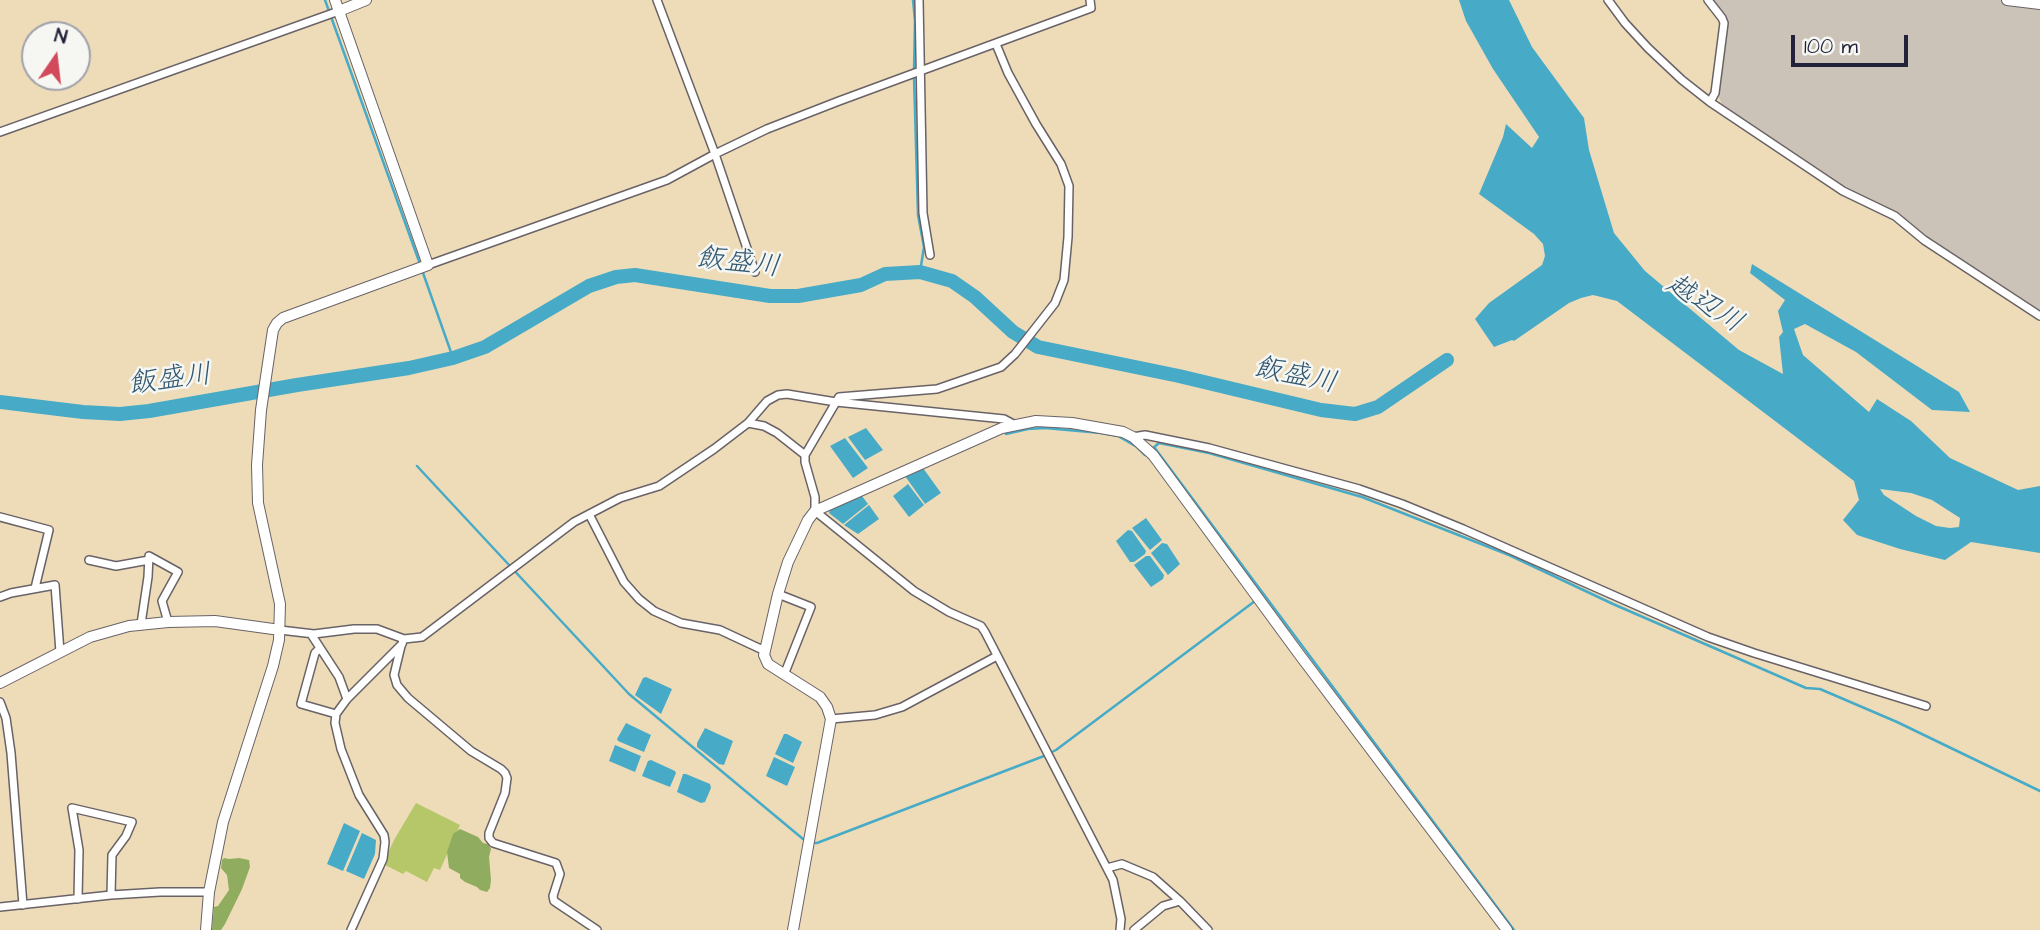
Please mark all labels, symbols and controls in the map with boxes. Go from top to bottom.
north arrow [21,21,91,91]
scale bar [1795,21,1912,65]
text: N [52,23,70,52]
text: 100 m [1804,32,1858,61]
water label: 飯盛川 [694,242,782,286]
water label: 越辺川 [1659,268,1749,342]
water label: 飯盛川 [1250,352,1340,402]
water label: 飯盛川 [126,359,214,403]

